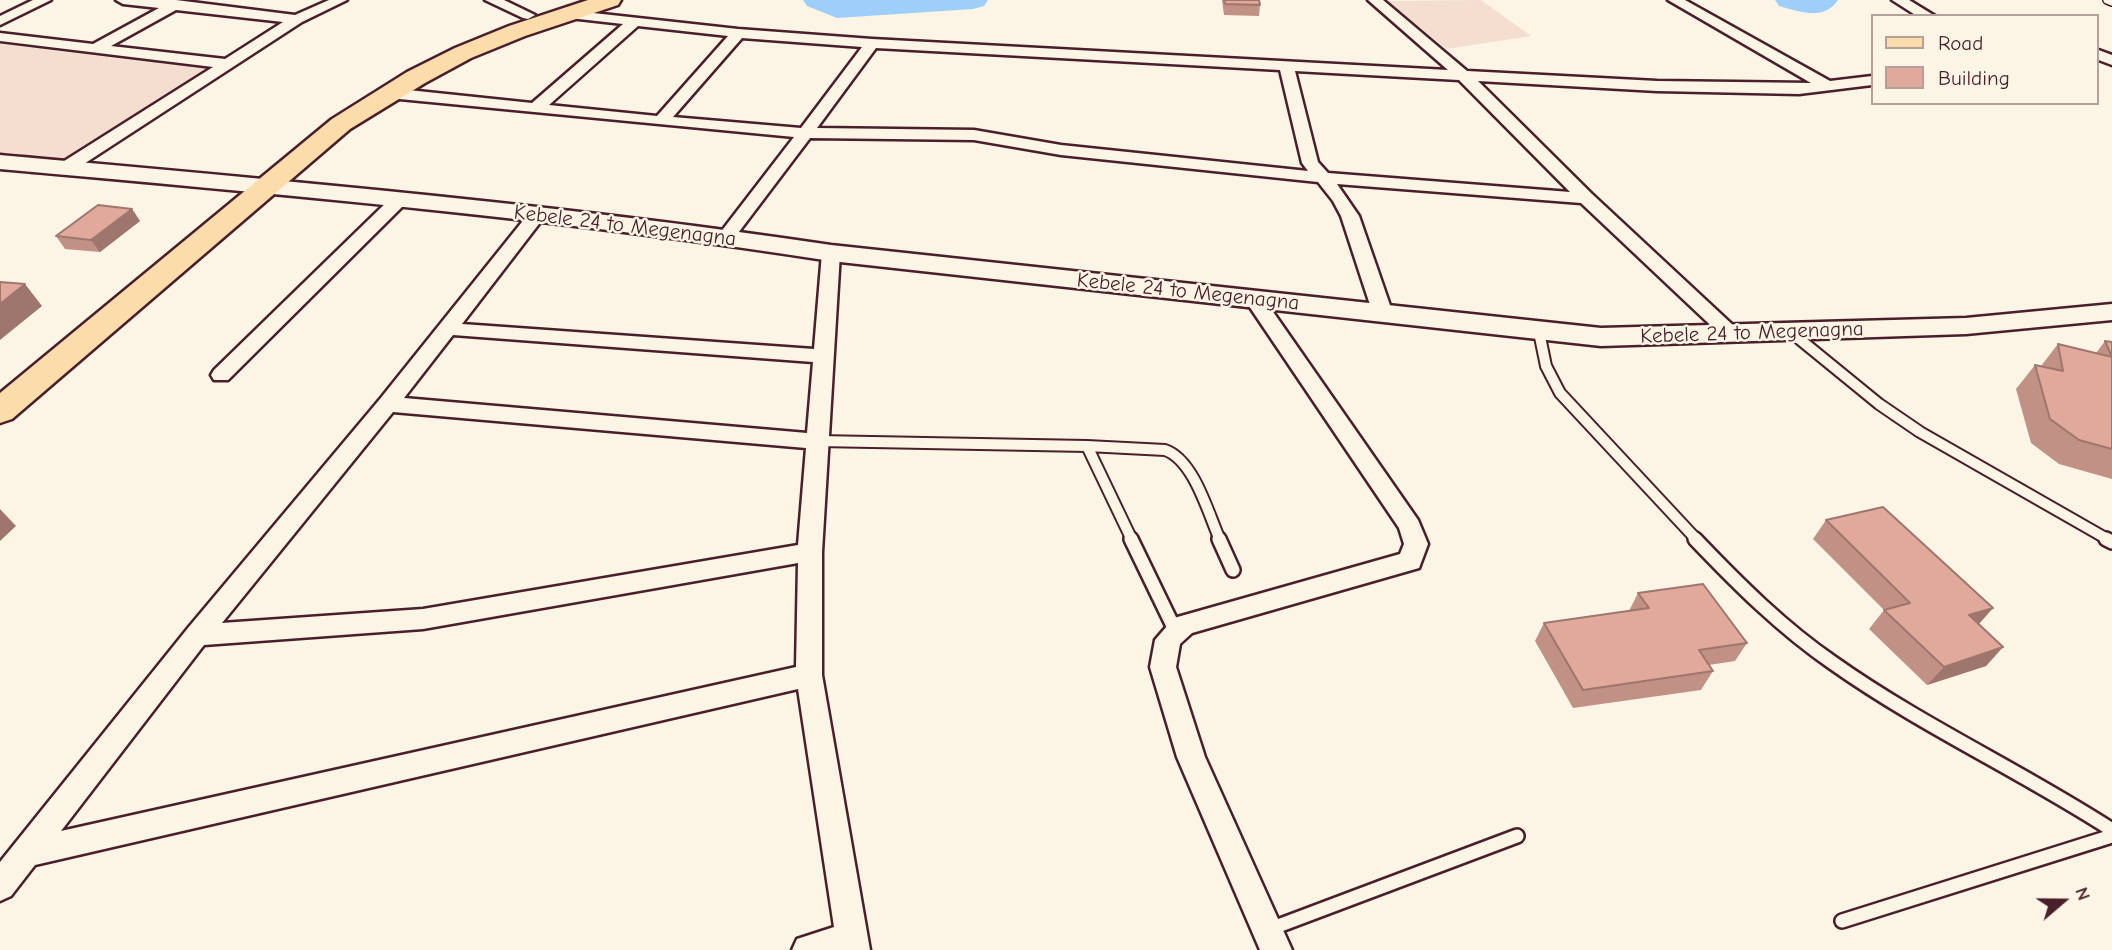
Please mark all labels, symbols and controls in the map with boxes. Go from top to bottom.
legend [1870,14,2098,105]
text: Road [1938,31,1983,55]
text: Building [1938,66,2010,90]
street label: Kebele 24 to Megenagna [513,200,737,252]
street label: Kebele 24 to Megenagna [1076,268,1300,316]
street label: Kebele 24 to Megenagna [1640,317,1864,349]
north arrow [2028,866,2098,936]
text: N [2070,884,2095,903]

